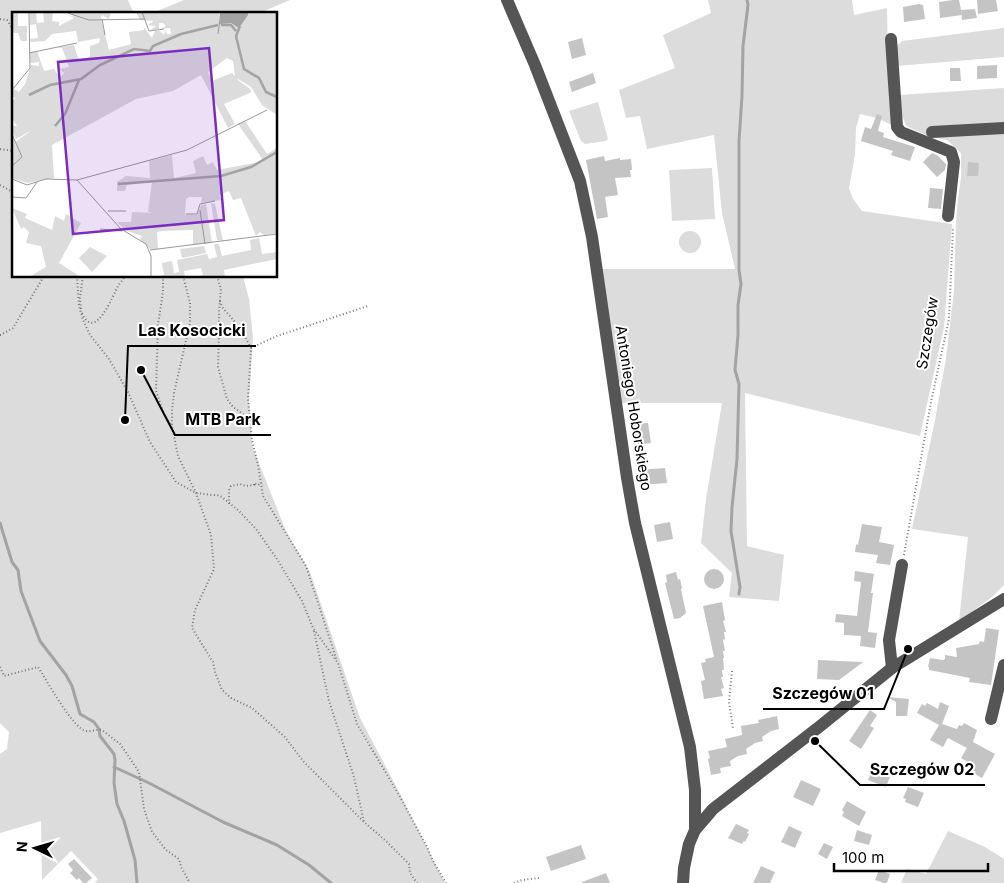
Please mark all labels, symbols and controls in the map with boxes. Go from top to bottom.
inset map [12,12,278,278]
street label: Szczegów [912,295,942,371]
callout: Las Kosocicki [128,315,256,346]
text: Las Kosocicki [138,320,246,340]
street label: Antoniego Hoborskiego [612,324,656,492]
callout: MTB Park [175,404,271,435]
text: MTB Park [185,409,261,429]
callout: Szczegów 01 [763,678,884,709]
text: Szczegów 01 [772,683,874,703]
callout: Szczegów 02 [860,754,985,785]
text: Szczegów 02 [870,759,974,779]
north arrow [10,823,60,873]
scale bar [834,840,988,872]
text: N [13,841,30,853]
text: 100 m [842,848,884,867]

